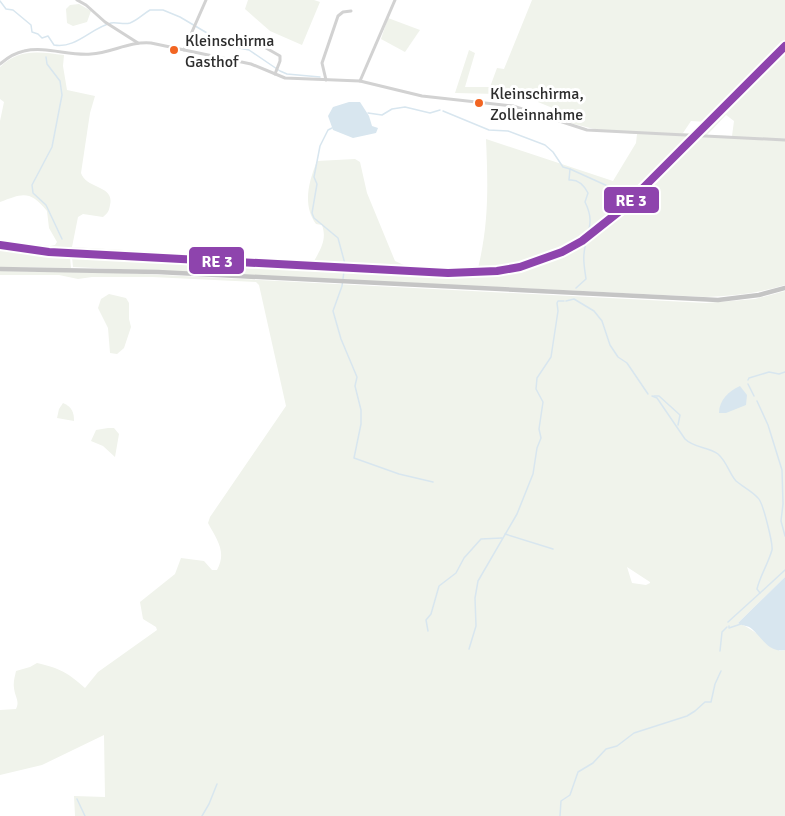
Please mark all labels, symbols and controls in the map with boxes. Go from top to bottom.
place label: Kleinschirma Gasthof [185,31,275,72]
marker: Kleinschirma Gasthof [168,44,180,56]
place label: Kleinschirma, Zolleinnahme [490,84,584,125]
marker: Kleinschirma, Zolleinnahme [473,97,485,109]
line badge: RE 3 [603,186,660,214]
text: RE 3 [615,191,647,211]
line badge: RE 3 [188,246,245,275]
text: RE 3 [201,252,233,272]

